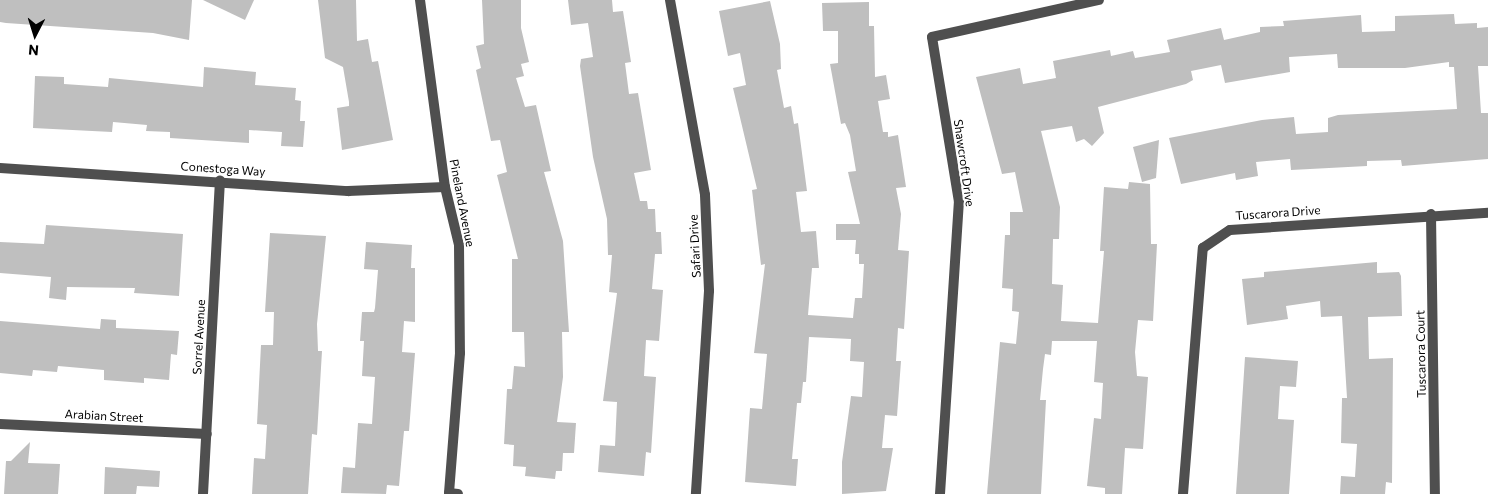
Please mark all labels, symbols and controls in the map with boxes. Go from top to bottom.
north arrow [10,10,60,60]
text: N [28,42,40,59]
street label: Shawcroft Drive [951,118,977,208]
street label: Pineland Avenue [446,158,478,248]
street label: Conestoga Way [180,159,266,179]
street label: Tuscarora Drive [1235,203,1321,223]
street label: Safari Drive [686,214,704,278]
street label: Sorrel Avenue [190,299,208,375]
street label: Tuscarora Court [1413,310,1429,398]
street label: Arabian Street [64,407,144,425]

